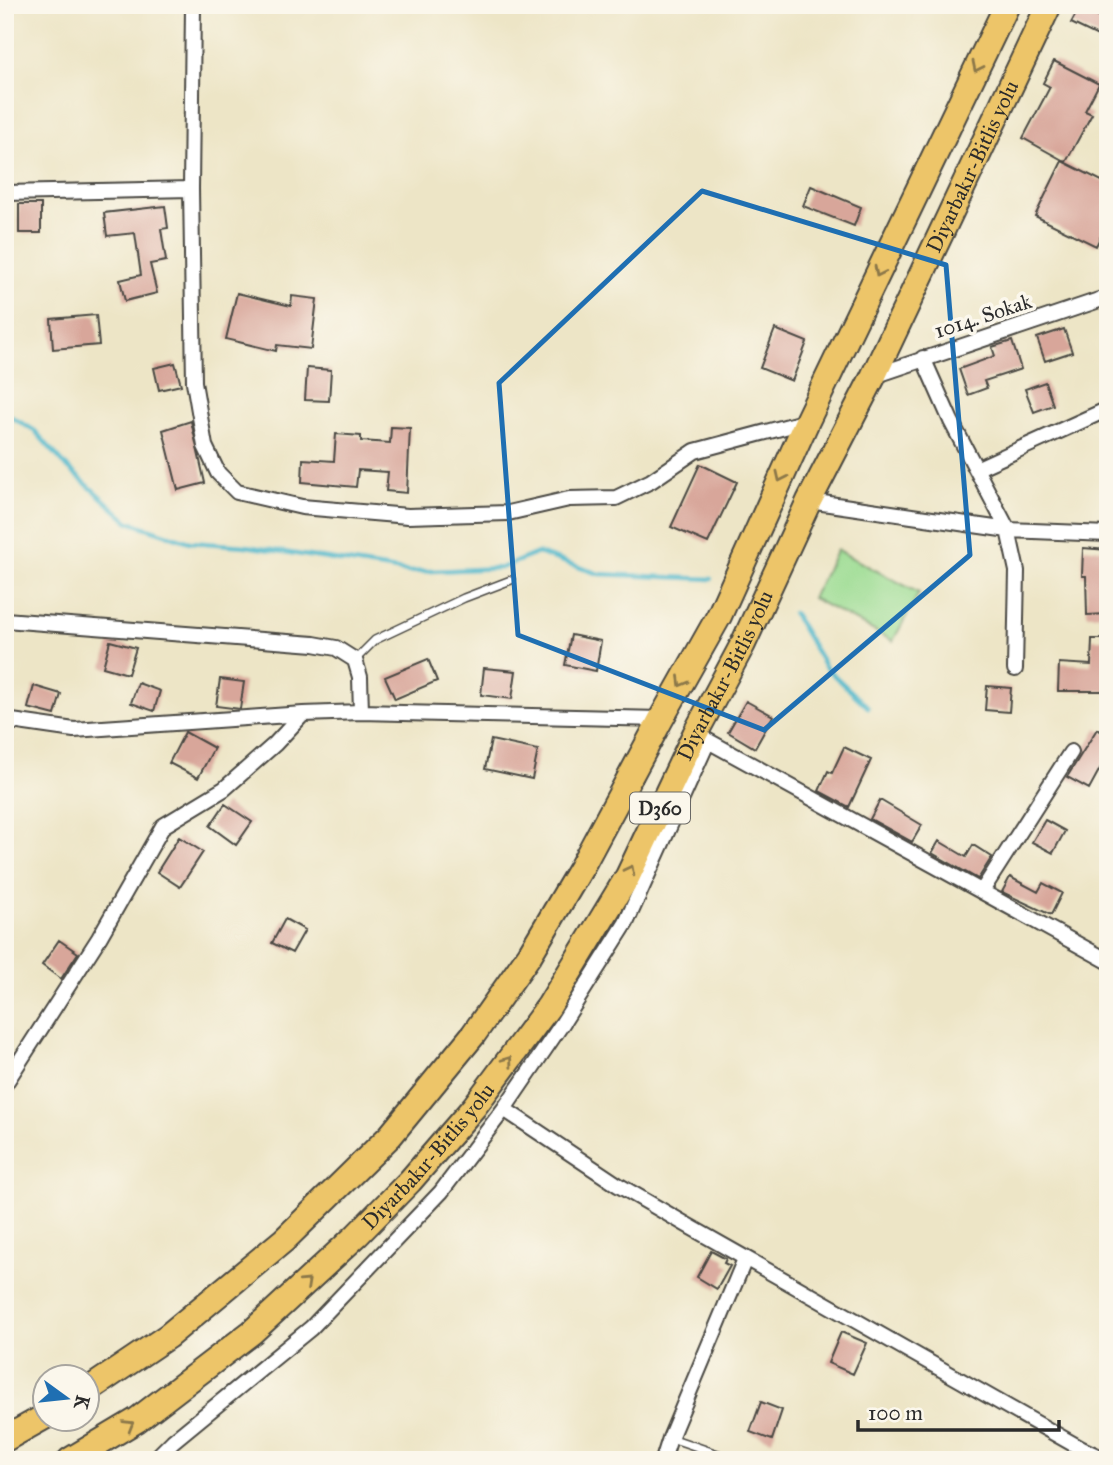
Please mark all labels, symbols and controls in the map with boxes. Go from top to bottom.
one-way arrow [972,60,986,72]
street label: Diyarbakır-Bitlis yolu [921,76,1024,257]
one-way arrow [873,265,887,277]
street label: 1014. Sokak [931,288,1035,344]
one-way arrow [775,470,789,483]
street label: Diyarbakır-Bitlis yolu [671,586,779,765]
one-way arrow [677,674,690,687]
road number: D360 [630,792,690,824]
one-way arrow [622,864,636,877]
one-way arrow [500,1056,512,1069]
street label: Diyarbakır-Bitlis yolu [356,1078,500,1235]
one-way arrow [298,1279,311,1291]
north arrow [32,1364,102,1434]
scale bar [858,1388,1059,1432]
text: K [69,1393,95,1413]
text: 100 m [868,1400,923,1426]
one-way arrow [121,1421,134,1434]

